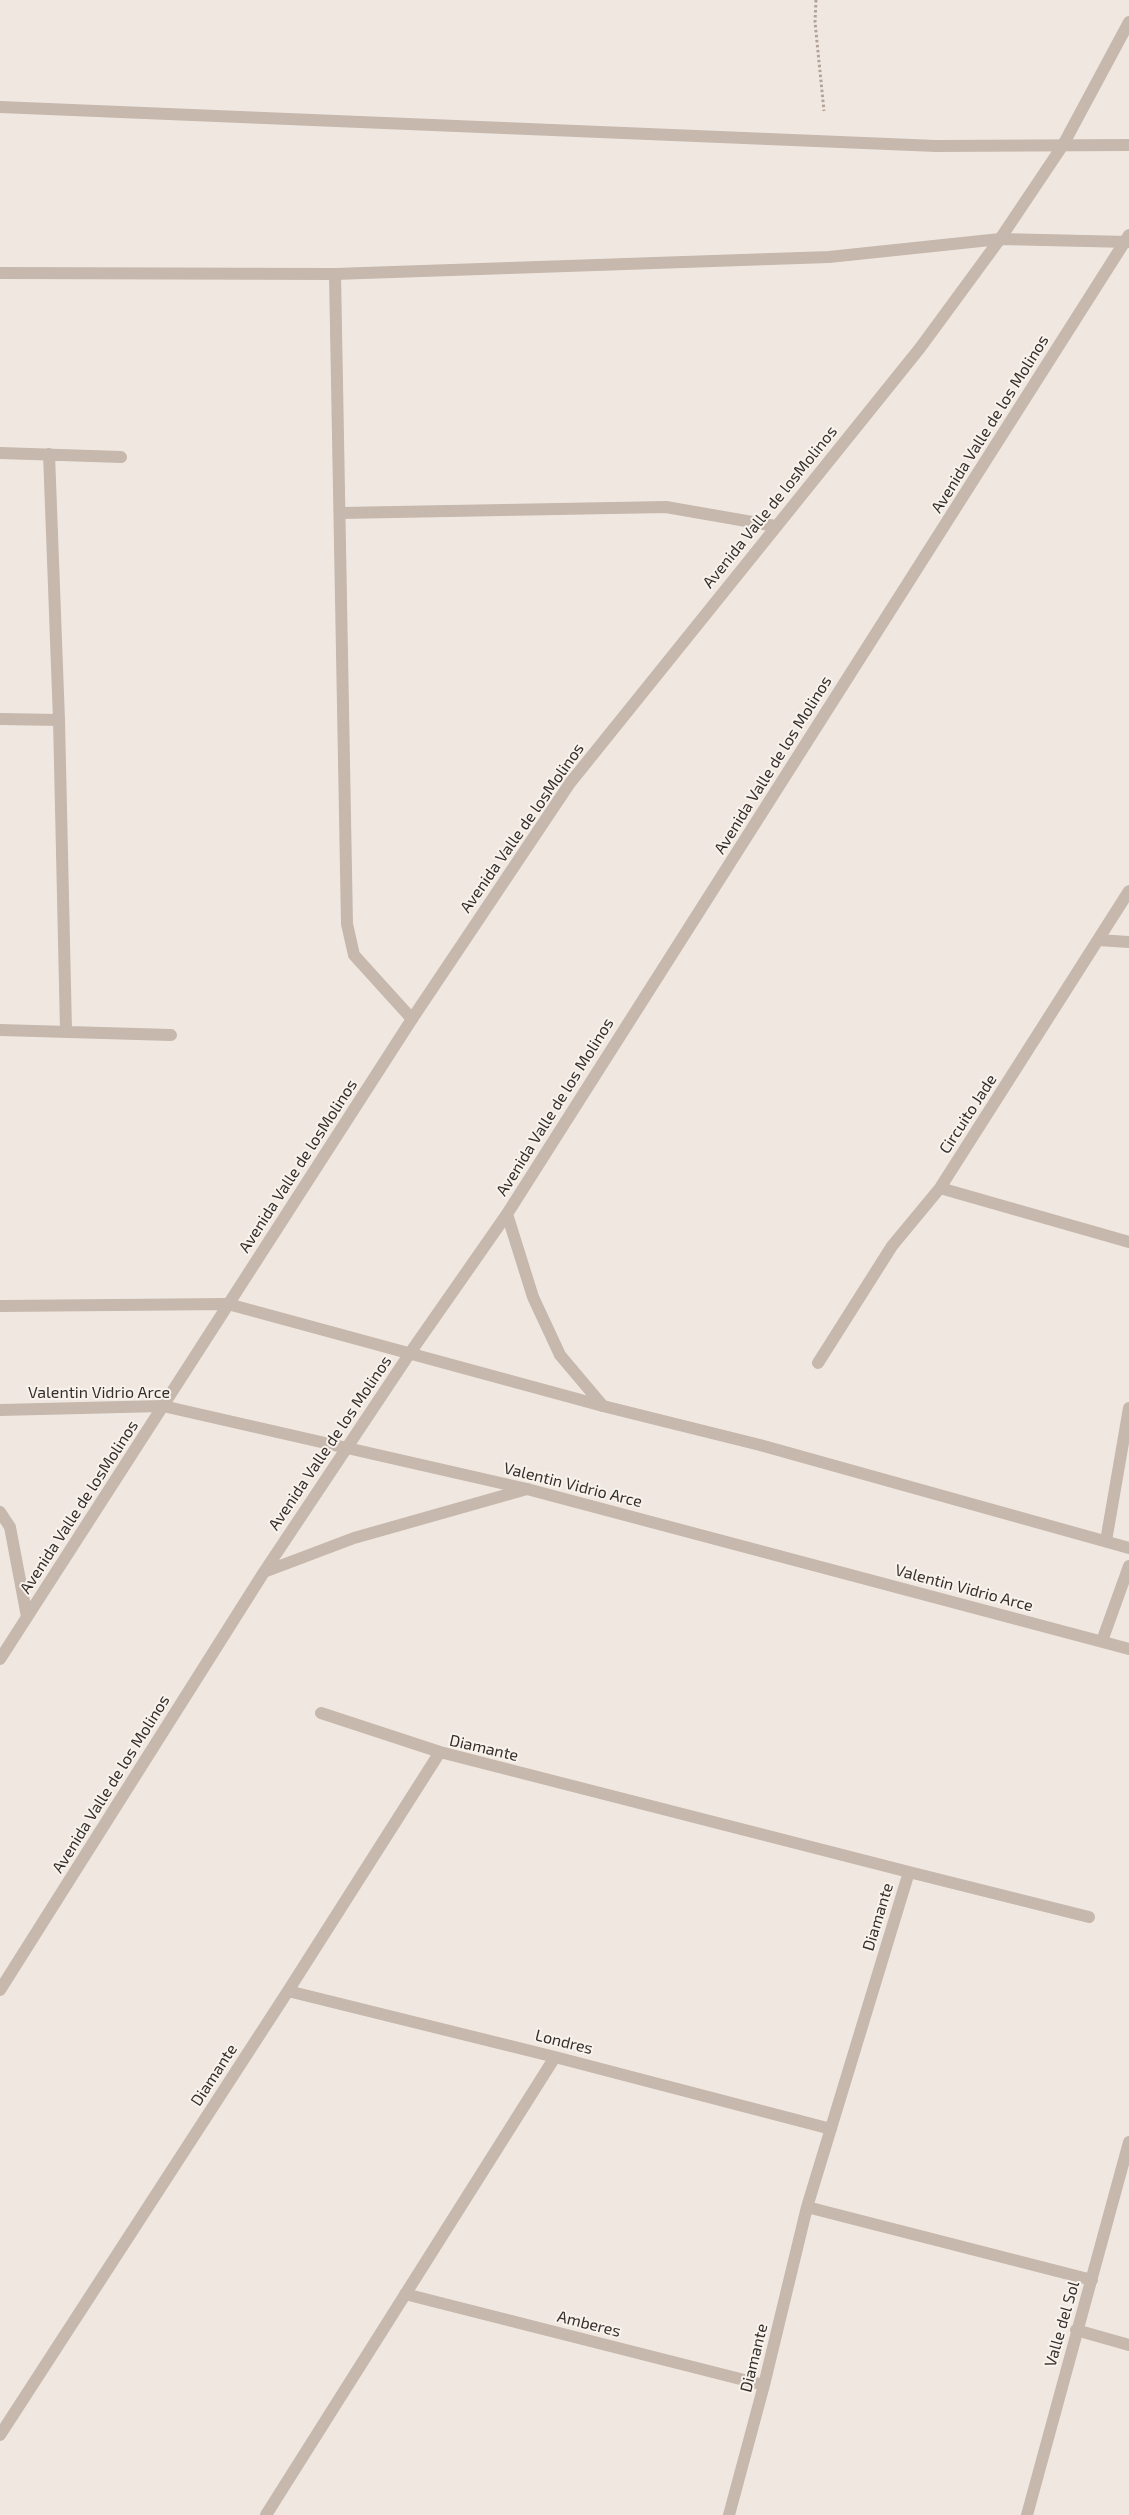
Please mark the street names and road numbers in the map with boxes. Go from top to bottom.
street label: Avenida Valle de los Molinos [927,331,1053,517]
street label: Avenida Valle de losMolinos [699,422,841,592]
street label: Avenida Valle de los Molinos [710,672,836,858]
street label: Avenida Valle de losMolinos [456,739,588,917]
street label: Avenida Valle de los Molinos [492,1014,618,1200]
street label: Circuito Jade [935,1071,1001,1157]
street label: Avenida Valle de losMolinos [235,1076,361,1256]
street label: Avenida Valle de los Molinos [264,1352,396,1534]
street label: Valentin Vidrio Arce [28,1383,170,1403]
street label: Avenida Valle de losMolinos [16,1417,142,1597]
street label: Valentin Vidrio Arce [502,1459,644,1511]
street label: Valentin Vidrio Arce [893,1560,1035,1616]
street label: Avenida Valle de los Molinos [48,1691,174,1877]
street label: Diamante [448,1731,520,1765]
street label: Diamante [859,1881,897,1953]
street label: Londres [533,2026,595,2058]
street label: Diamante [187,2040,241,2110]
street label: Valle del Sol [1041,2279,1083,2369]
street label: Amberes [555,2307,623,2341]
street label: Diamante [736,2322,772,2394]

